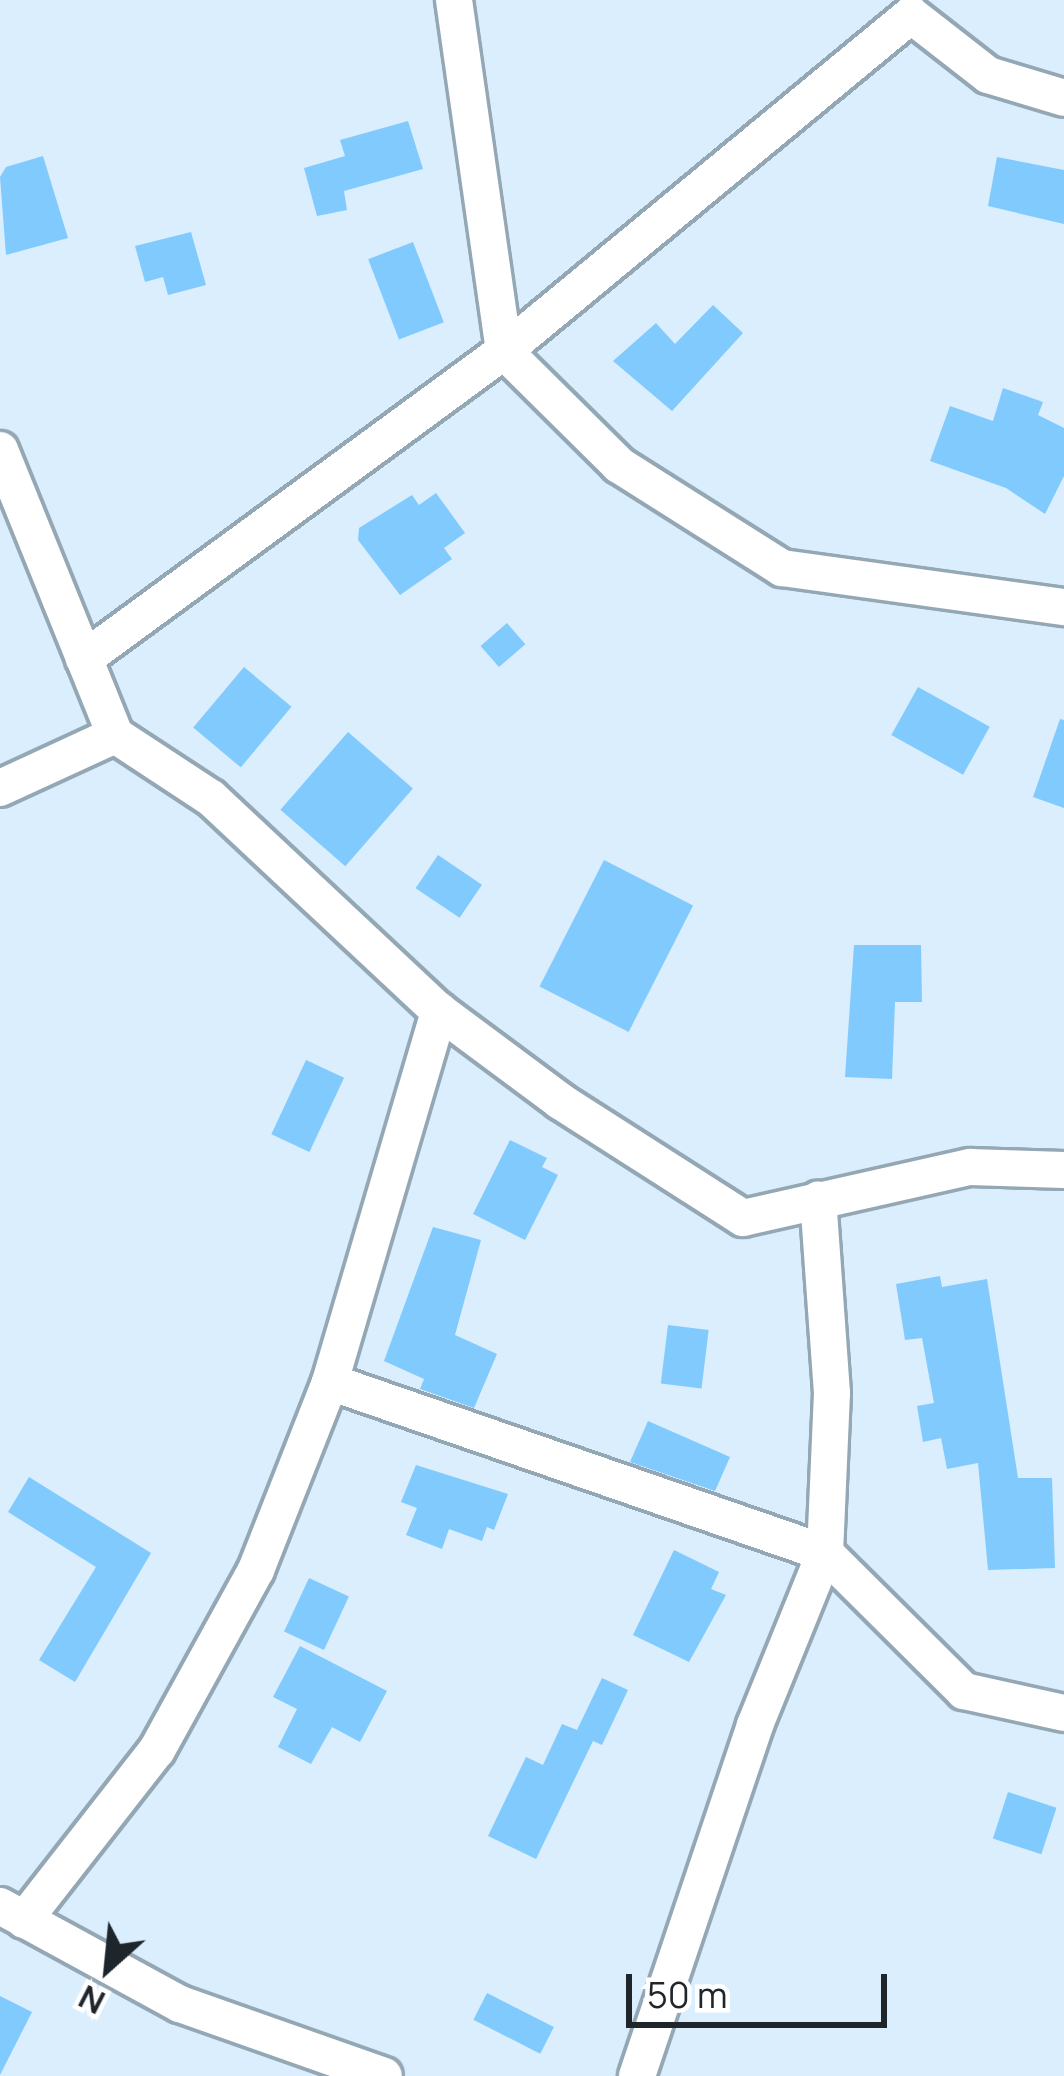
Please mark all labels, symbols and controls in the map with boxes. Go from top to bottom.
north arrow [48,1908,168,2028]
scale bar [632,1950,893,2024]
text: 50 m [647,1970,727,2019]
text: N [71,1975,112,2026]

